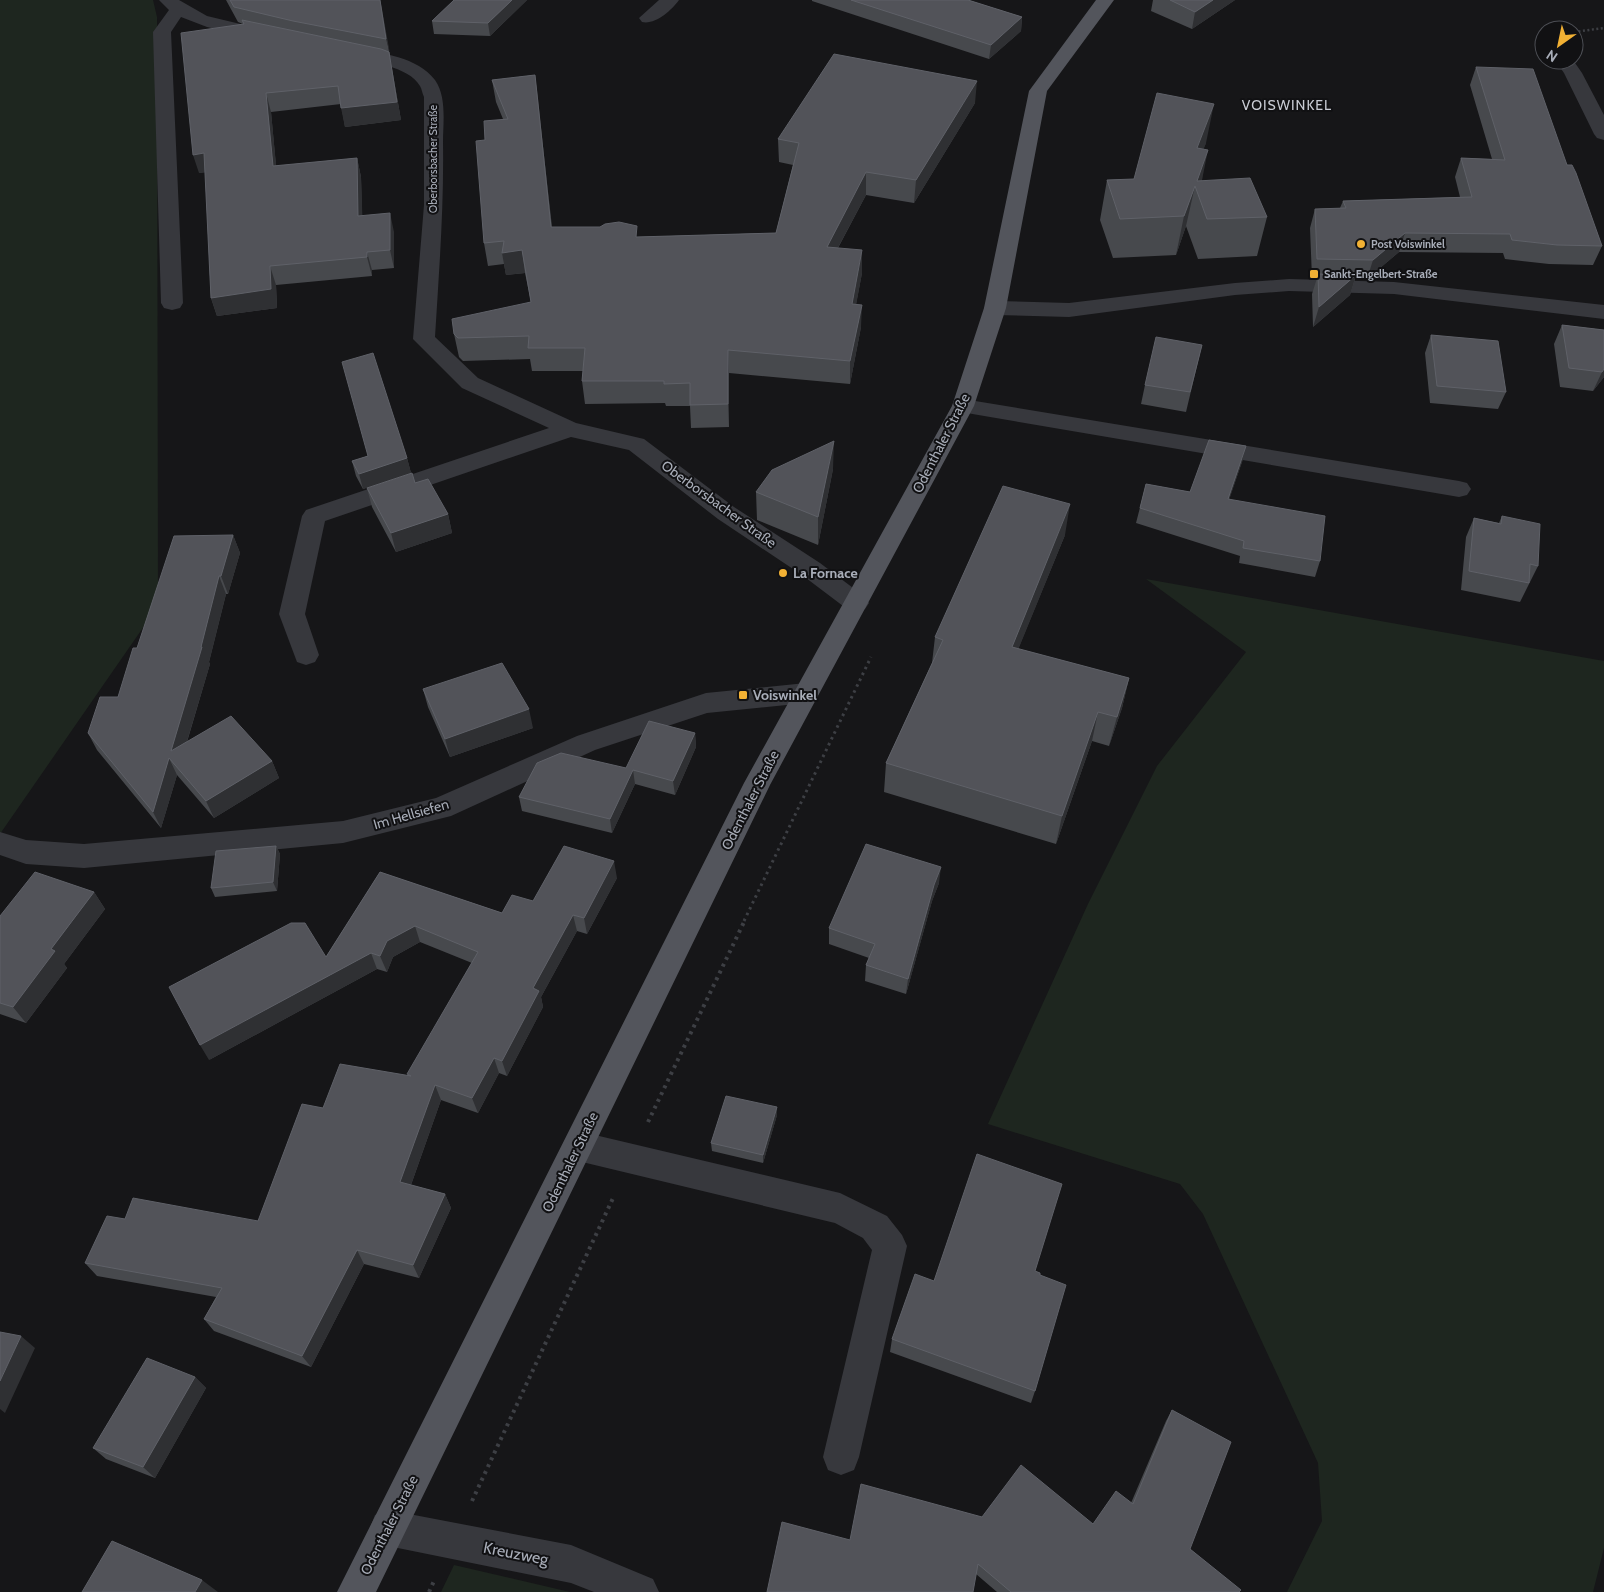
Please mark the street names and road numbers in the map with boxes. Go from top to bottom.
street label: Oberborsbacher Straße [426,104,440,213]
street label: Odenthaler Straße [908,390,974,496]
street label: Oberborsbacher Straße [658,456,780,552]
street label: Odenthaler Straße [717,747,783,853]
street label: Im Hellsiefen [371,795,451,833]
street label: Odenthaler Straße [538,1109,602,1215]
street label: Odenthaler Straße [356,1472,422,1578]
street label: Kreuzweg [482,1538,551,1569]

